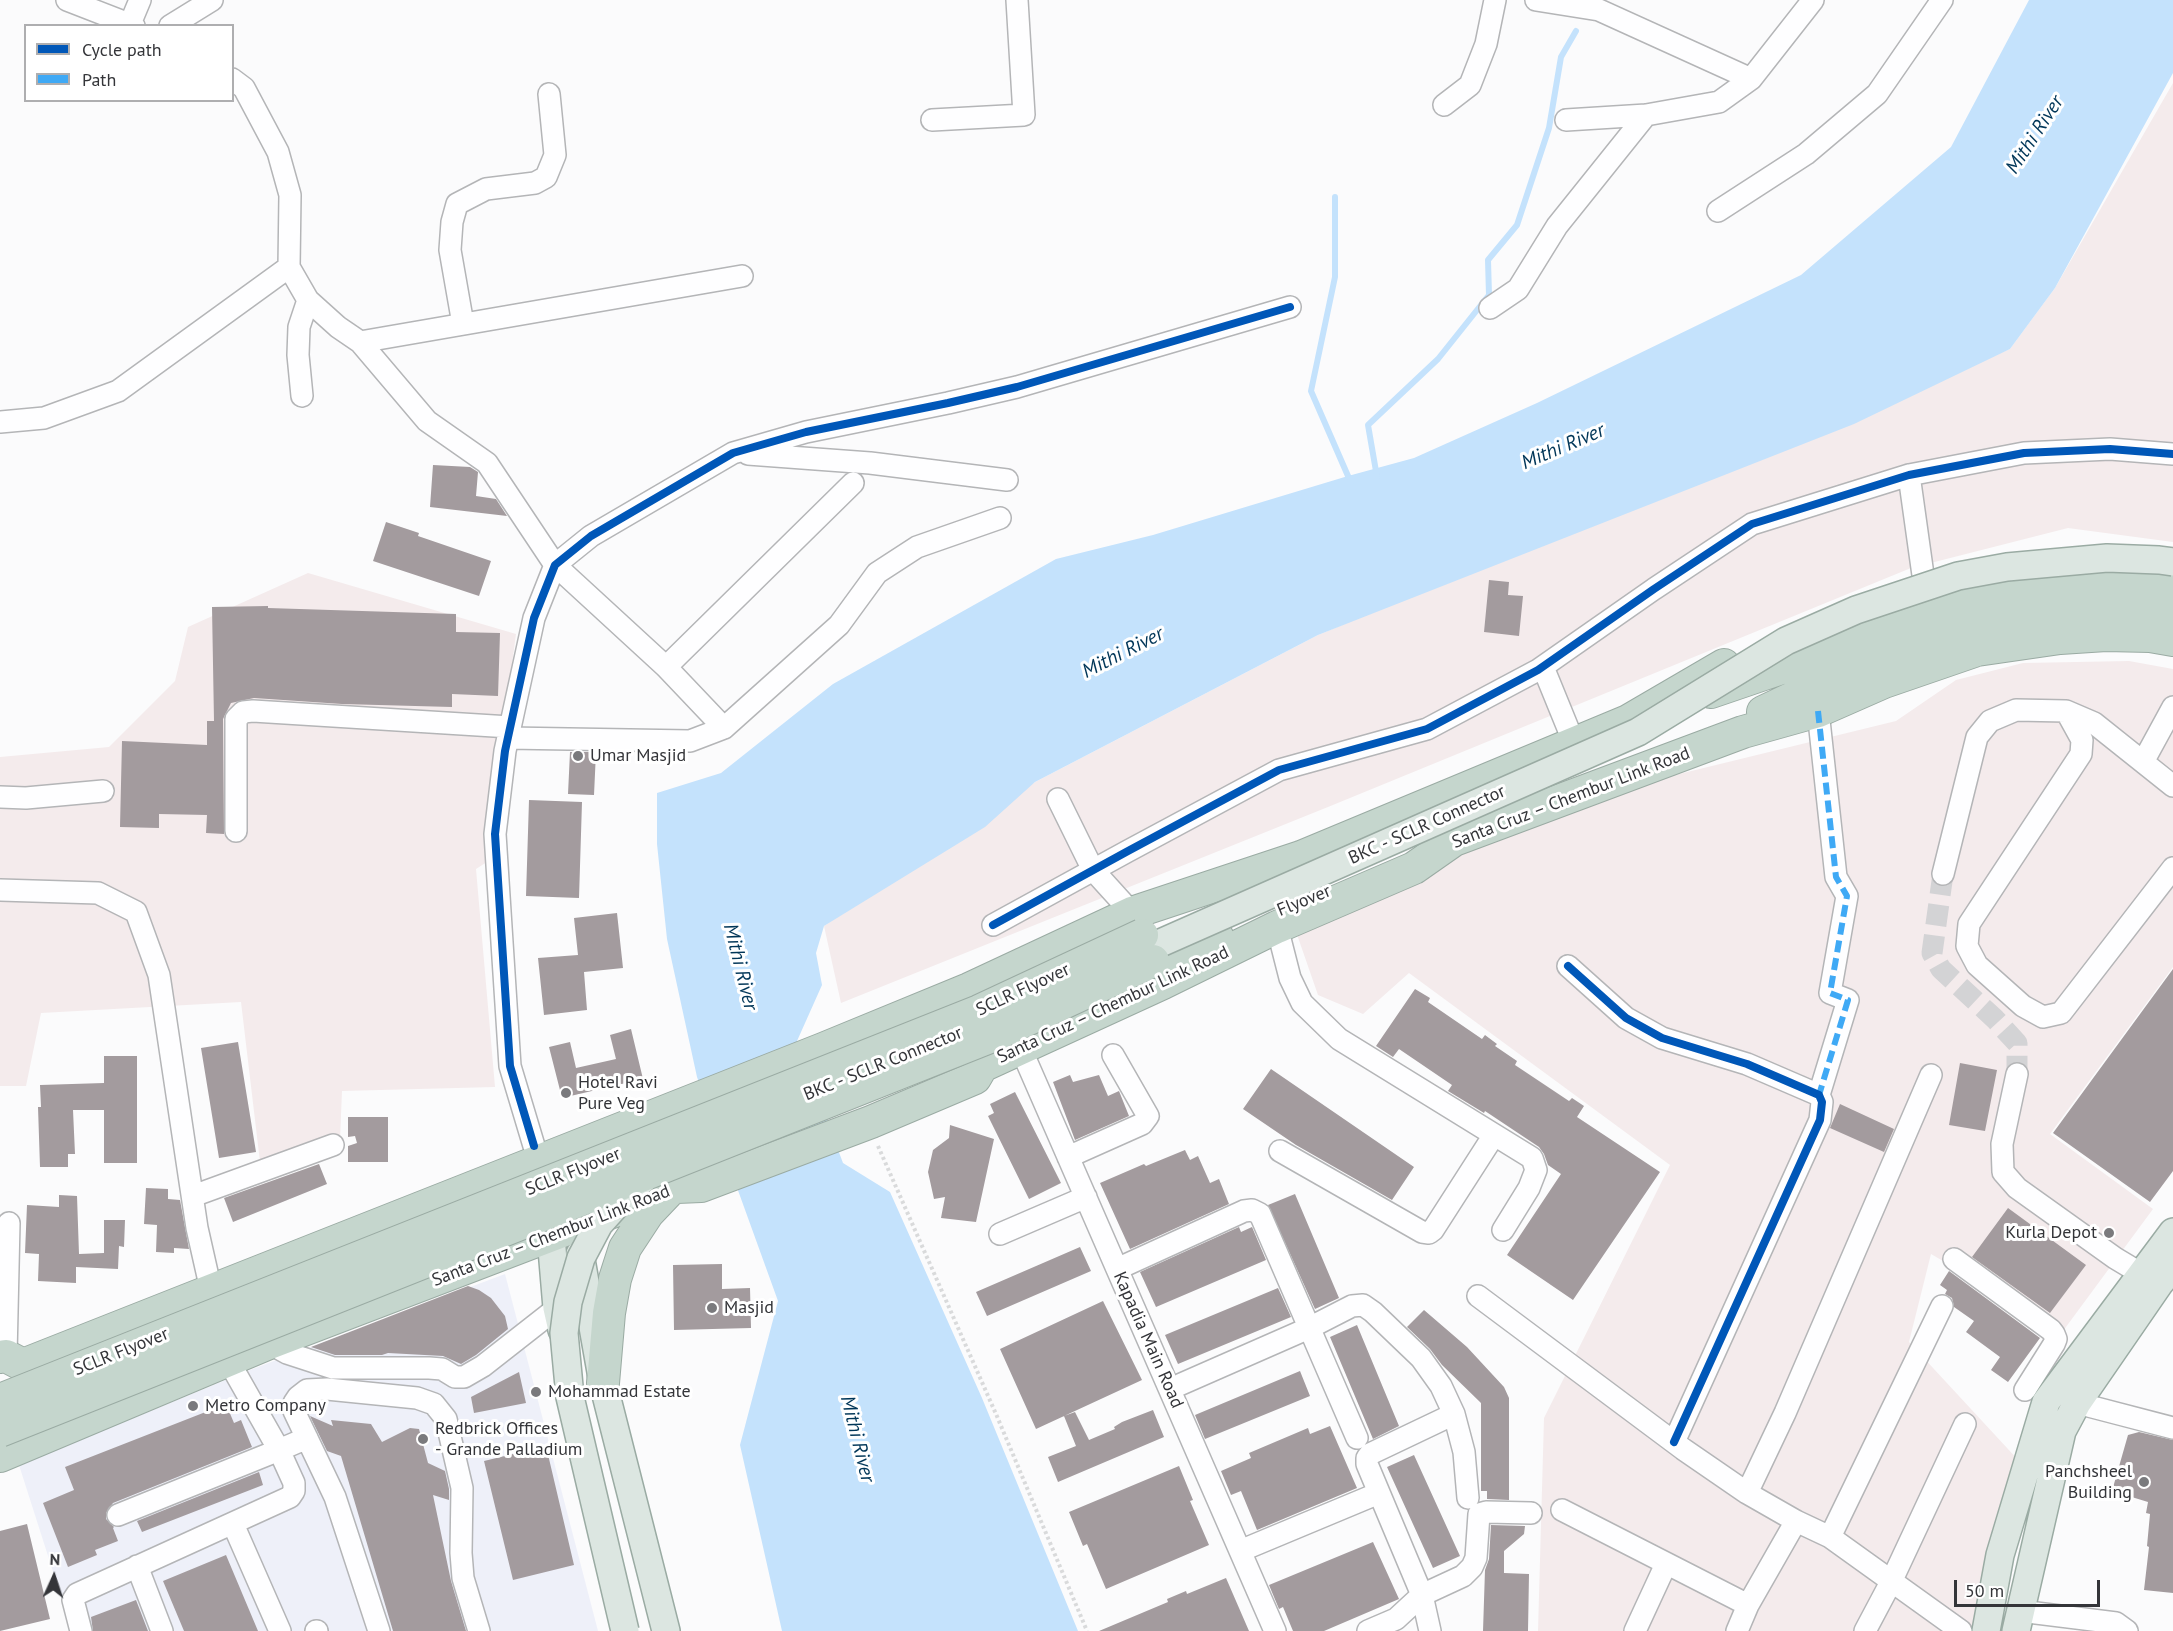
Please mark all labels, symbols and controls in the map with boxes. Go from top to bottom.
legend [24,24,234,102]
text: Cycle path [82,38,162,61]
text: Path [82,68,116,91]
water label: Mithi River [2001,91,2069,179]
water label: Mithi River [1518,419,1608,475]
water label: Mithi River [1078,622,1168,684]
street label: Santa Cruz – Chembur Link Road [1449,743,1693,853]
place label: Umar Masjid [590,745,686,767]
marker: Umar Masjid [571,749,585,763]
street label: BKC - SCLR Connector [1345,781,1509,869]
street label: Flyover [1274,881,1334,921]
water label: Mithi River [718,921,762,1013]
street label: Santa Cruz – Chembur Link Road [994,942,1232,1068]
street label: SCLR Flyover [973,959,1073,1021]
street label: BKC - SCLR Connector [800,1022,966,1106]
place label: Hotel Ravi Pure Veg [578,1072,658,1114]
marker: Hotel Ravi Pure Veg [559,1086,573,1100]
street label: SCLR Flyover [522,1143,624,1201]
street label: Santa Cruz – Chembur Link Road [429,1181,673,1291]
place label: Kurla Depot [2005,1222,2097,1244]
marker: Kurla Depot [2102,1226,2116,1240]
street label: Kapadia Main Road [1108,1268,1188,1412]
place label: Masjid [724,1297,774,1319]
marker: Masjid [705,1301,719,1315]
street label: SCLR Flyover [70,1323,172,1381]
place label: Mohammad Estate [548,1381,691,1403]
marker: Mohammad Estate [529,1385,543,1399]
water label: Mithi River [835,1393,879,1485]
place label: Metro Company [205,1395,326,1417]
marker: Metro Company [186,1399,200,1413]
place label: Redbrick Offices - Grande Palladium [435,1418,582,1460]
marker: Redbrick Offices - Grande Palladium [416,1432,430,1446]
place label: Panchsheel Building [2045,1461,2132,1504]
marker: Panchsheel Building [2137,1475,2151,1489]
north arrow [24,1547,84,1607]
text: N [49,1549,61,1569]
scale bar [1957,1568,2102,1606]
text: 50 m [1965,1579,2004,1602]

